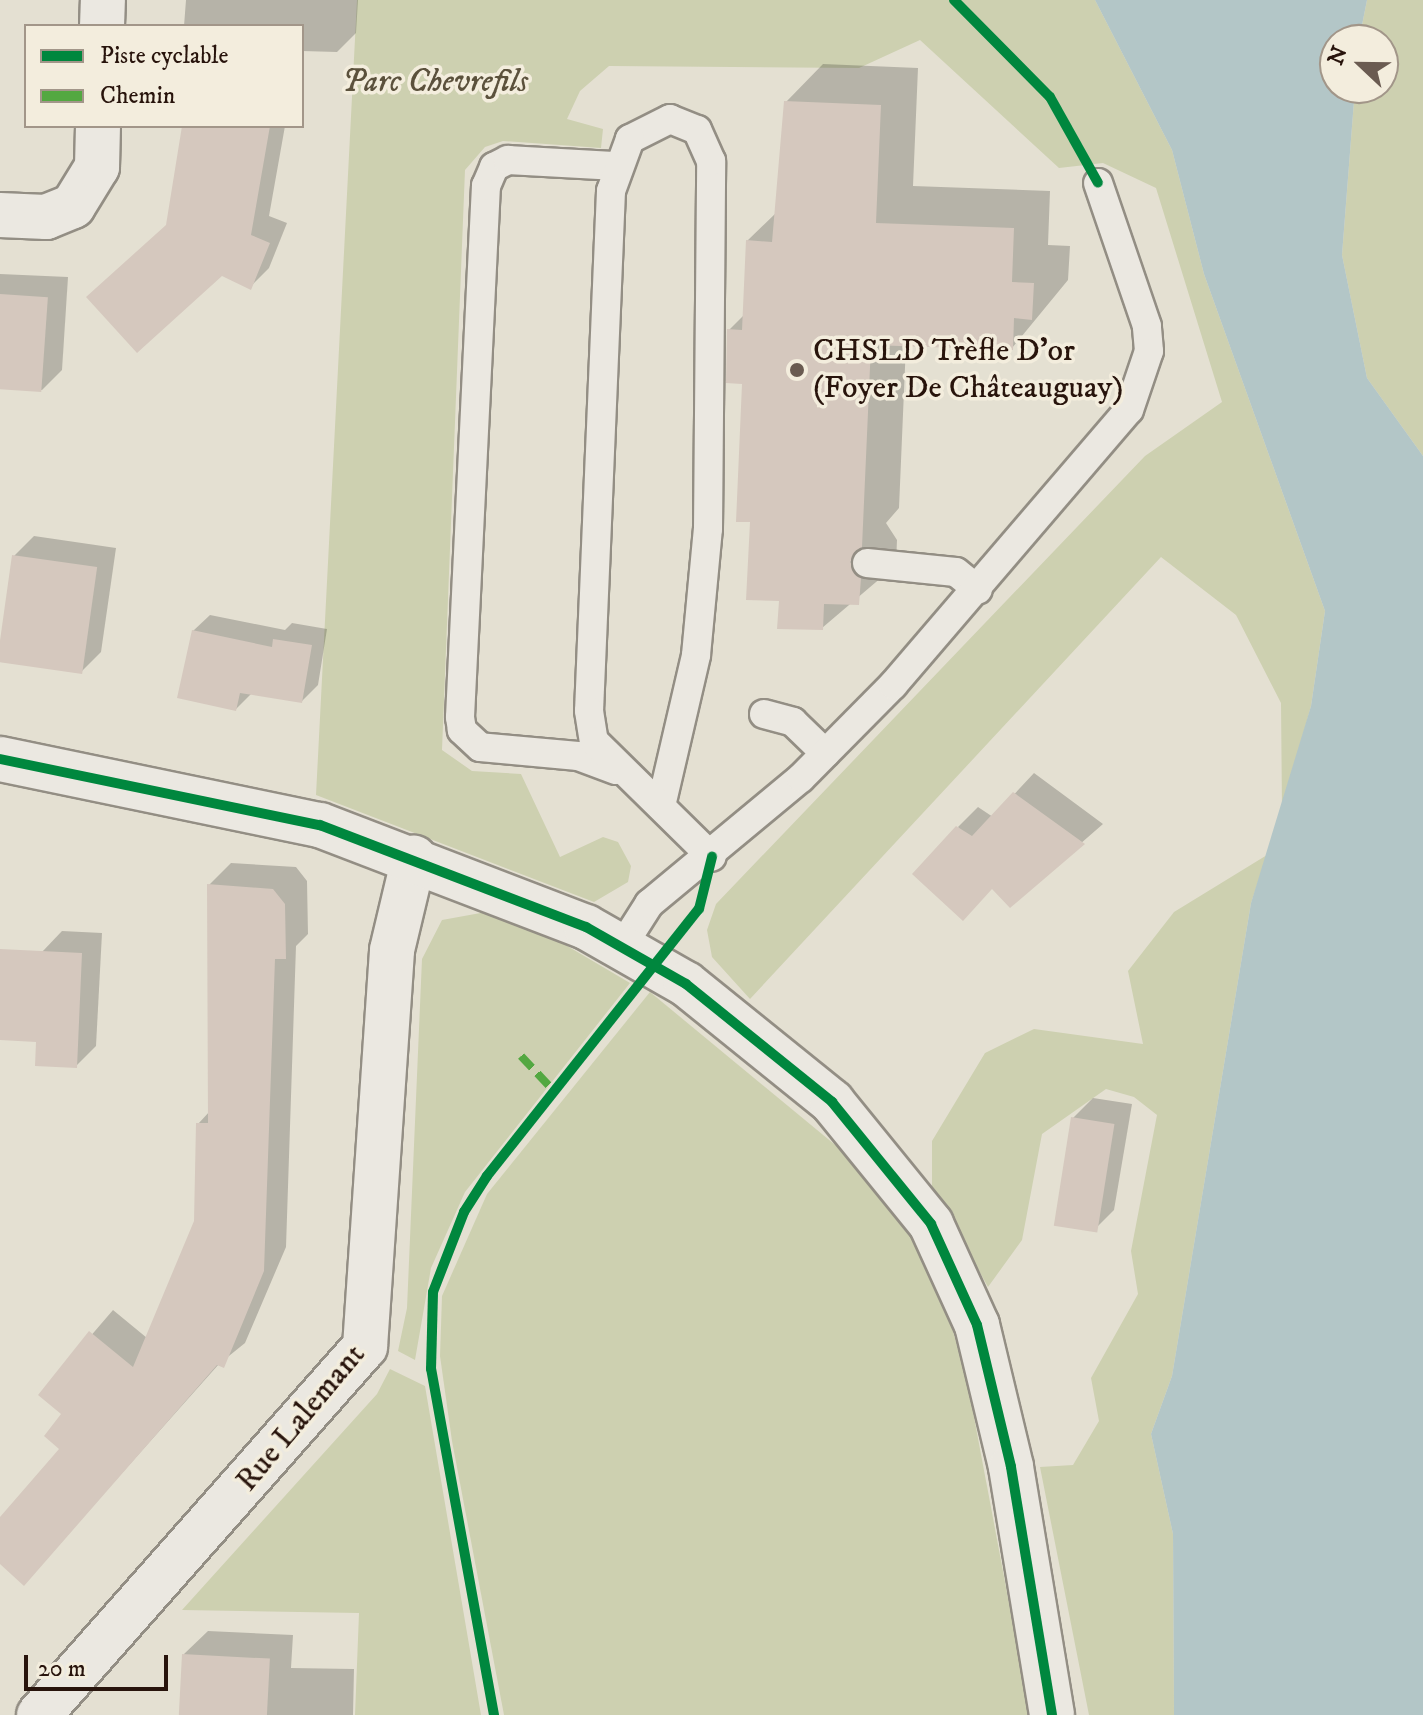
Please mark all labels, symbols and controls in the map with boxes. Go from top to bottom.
legend [24,24,304,128]
north arrow [1319,24,1399,104]
text: Piste cyclable [100,41,228,71]
text: N [1322,42,1354,69]
park label: Parc Chevrefils [342,63,528,101]
text: Chemin [100,81,175,111]
place label: CHSLD Trèfle D'or (Foyer De Châteauguay) [813,333,1123,408]
marker: CHSLD Trèfle D'or (Foyer De Châteauguay) [788,361,806,379]
street label: Rue Lalemant [228,1336,374,1500]
scale bar [28,1639,172,1689]
text: 20 m [38,1654,86,1684]

